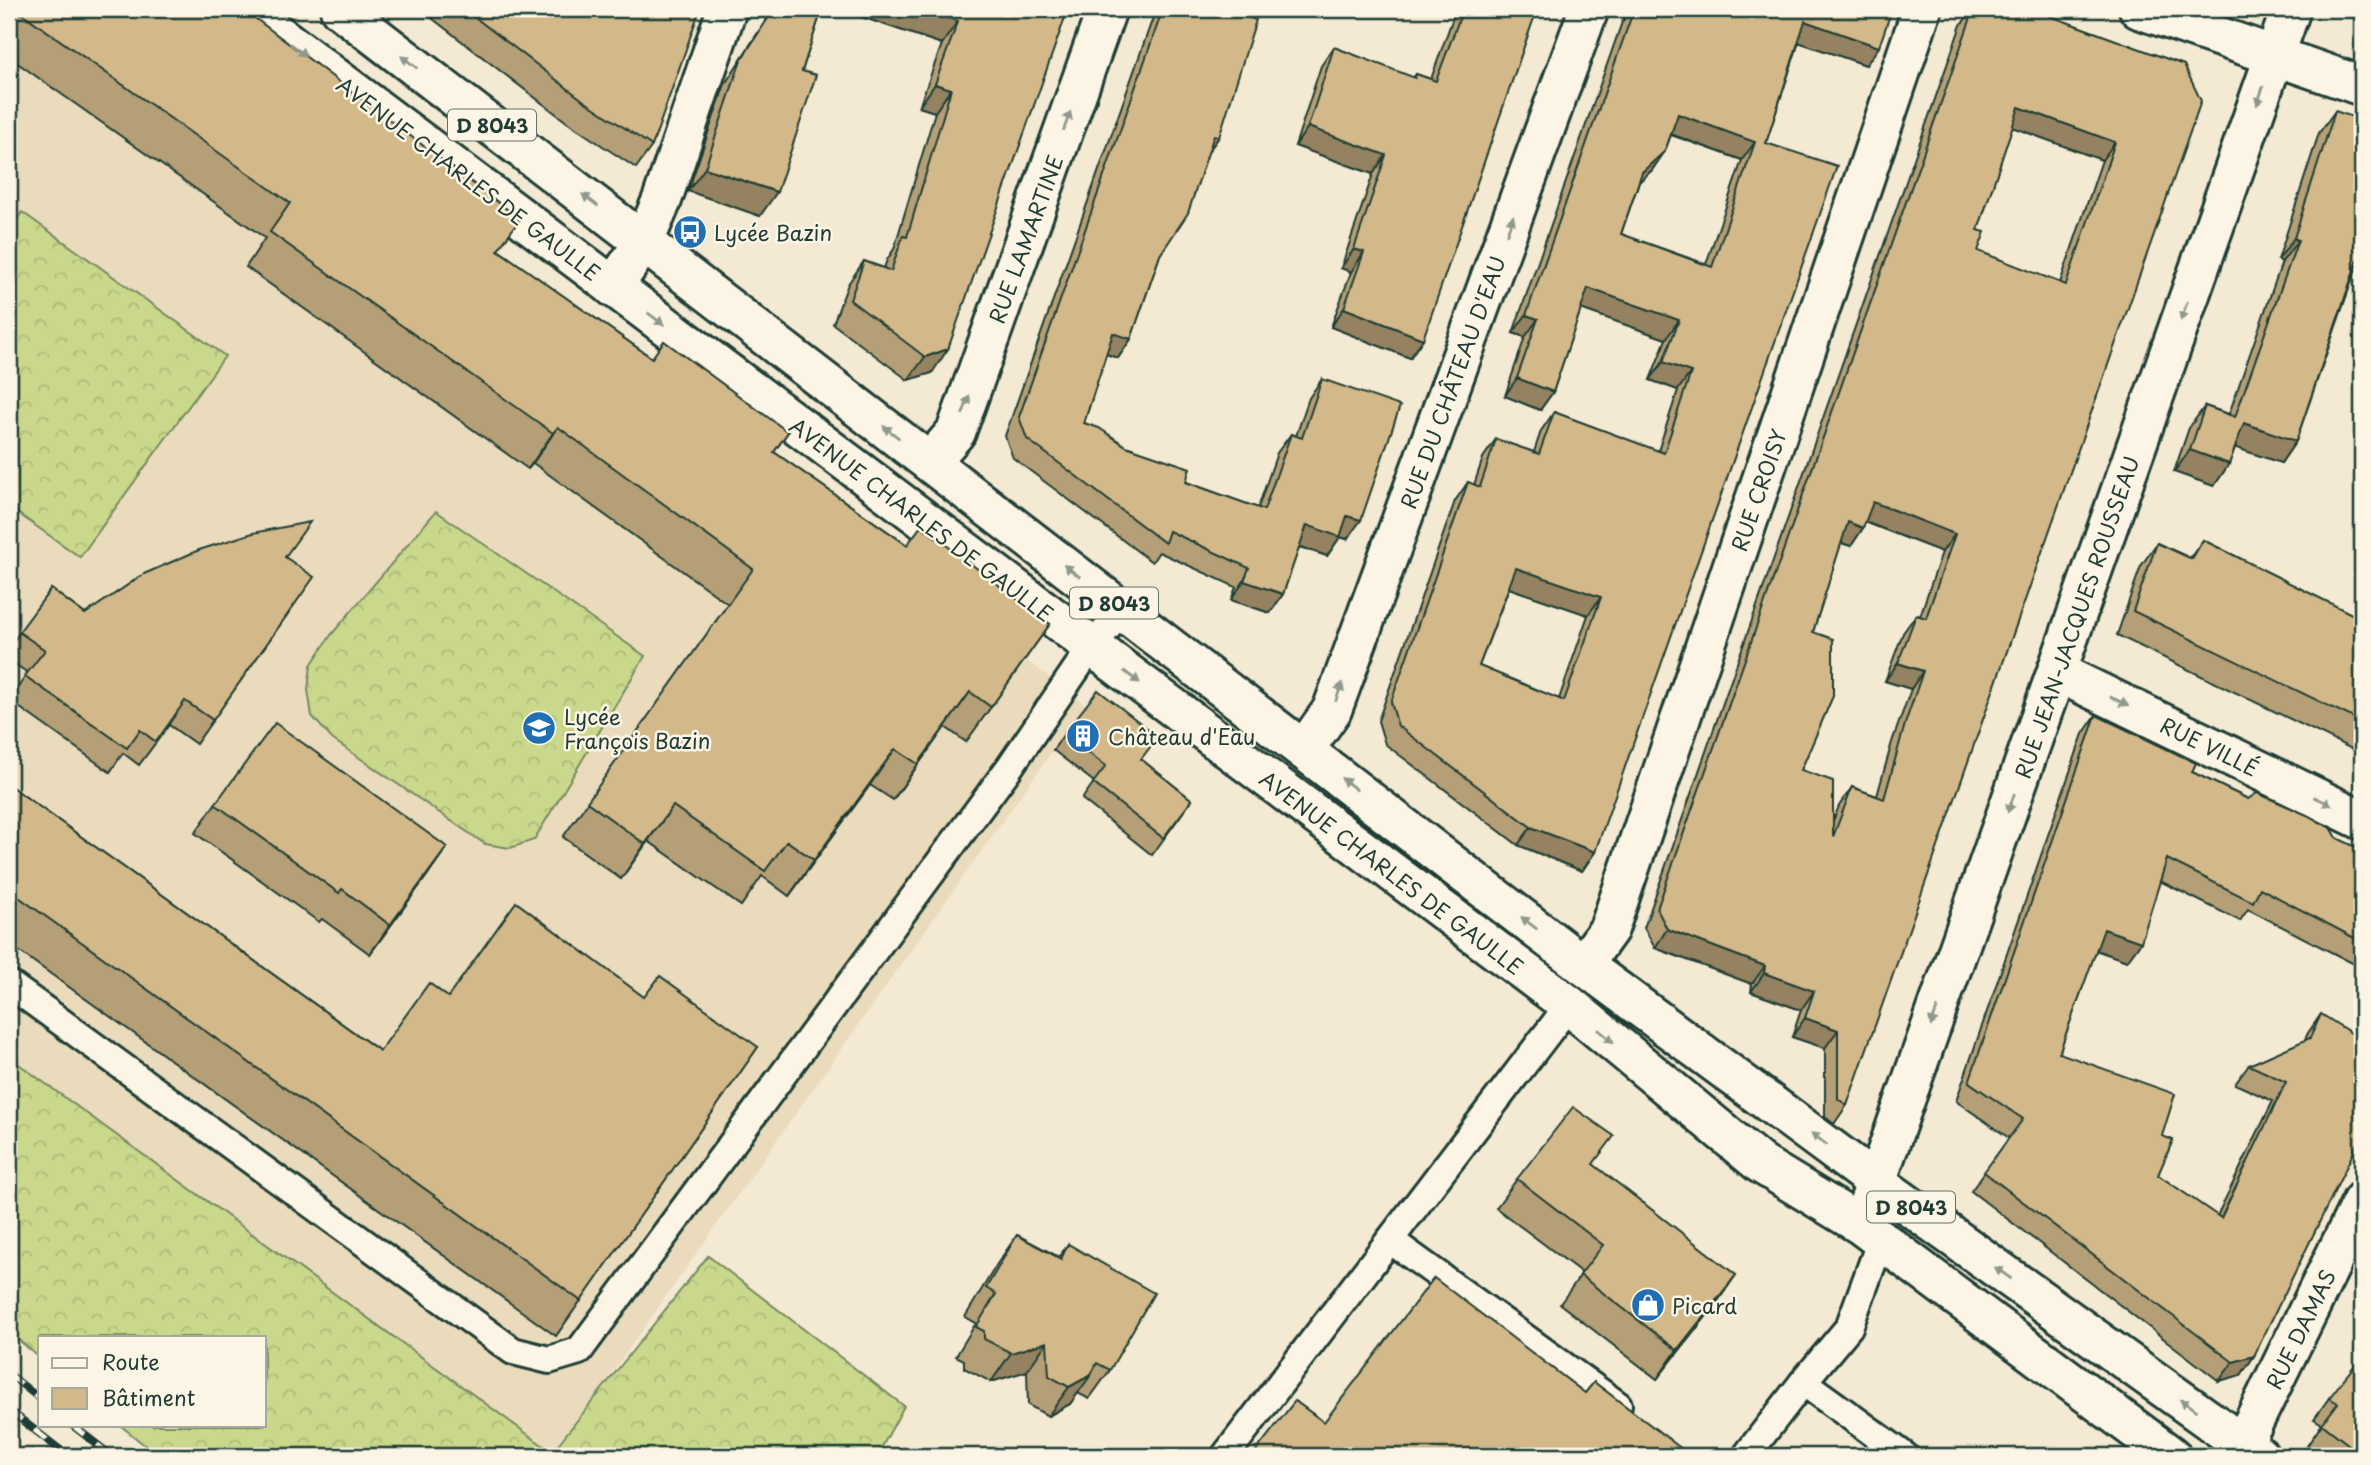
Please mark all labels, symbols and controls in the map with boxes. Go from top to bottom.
one-way arrow [289,42,307,57]
one-way arrow [400,55,419,69]
street label: AVENUE CHARLES DE GAULLE [330,68,608,288]
one-way arrow [2254,86,2265,107]
road number: D 8043 [448,110,536,140]
one-way arrow [1062,111,1073,132]
street label: RUE LAMARTINE [980,150,1070,328]
one-way arrow [581,194,599,208]
bus stop icon: Lycée Bazin [671,213,709,251]
one-way arrow [1504,214,1515,235]
place label: Lycée Bazin [714,216,832,248]
street label: RUE DU CHÂTEAU D'EAU [1391,251,1513,513]
one-way arrow [2178,300,2189,321]
one-way arrow [647,312,665,326]
one-way arrow [961,394,972,415]
street label: AVENUE CHARLES DE GAULLE [783,409,1061,629]
street label: RUE CROISY [1722,424,1794,555]
one-way arrow [882,425,901,439]
street label: RUE JEAN-JACQUES ROUSSEAU [2006,451,2146,783]
one-way arrow [1063,563,1081,578]
road number: D 8043 [1070,588,1158,618]
one-way arrow [1123,669,1141,683]
one-way arrow [1333,681,1344,702]
one-way arrow [2109,696,2129,707]
place label: Lycée François Bazin [564,700,710,756]
street label: RUE VILLÉ [2155,708,2265,784]
school or university icon: Lycée François Bazin [520,709,558,747]
building icon: Château d'Eau [1064,717,1102,755]
place label: Château d'Eau [1108,720,1255,752]
street label: AVENUE CHARLES DE GAULLE [1253,762,1531,982]
one-way arrow [1340,778,1358,792]
one-way arrow [2005,792,2016,813]
one-way arrow [2313,795,2333,807]
one-way arrow [1520,917,1538,931]
one-way arrow [1929,1007,1940,1028]
one-way arrow [1598,1028,1615,1043]
one-way arrow [1810,1132,1828,1146]
road number: D 8043 [1867,1191,1955,1222]
street label: RUE DAMAS [2257,1264,2343,1394]
one-way arrow [1994,1266,2012,1280]
shop icon: Picard [1629,1286,1667,1324]
place label: Picard [1672,1289,1737,1321]
legend [38,1336,266,1426]
text: Route [102,1345,160,1377]
text: Bâtiment [102,1381,195,1413]
one-way arrow [2179,1398,2197,1412]

